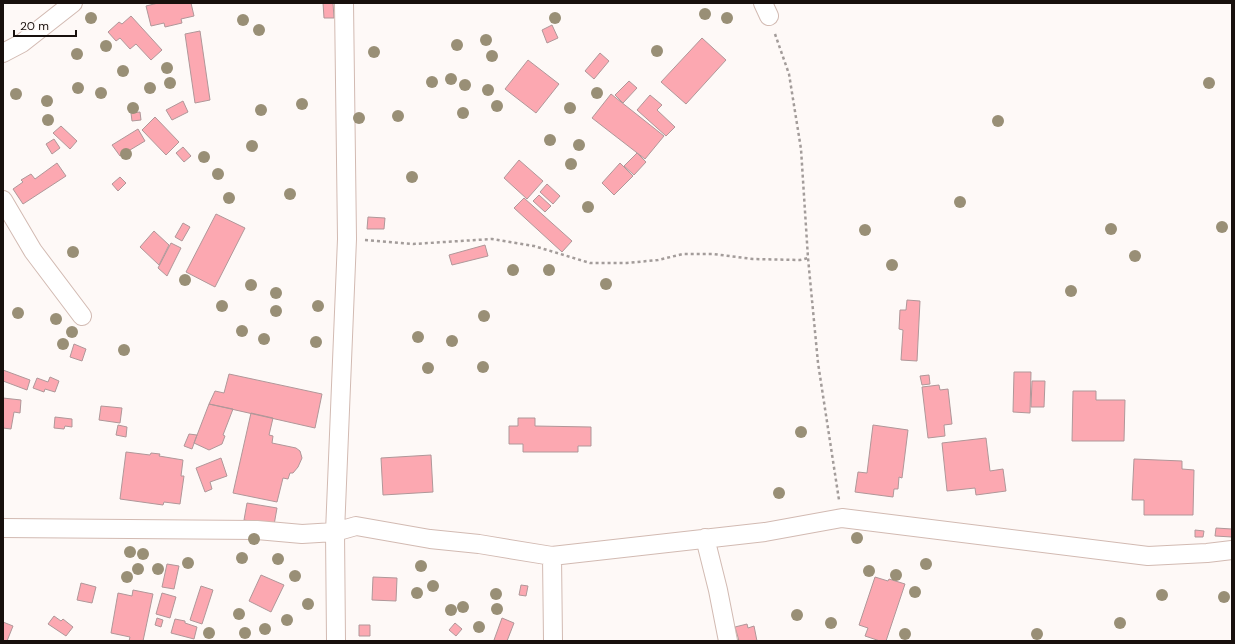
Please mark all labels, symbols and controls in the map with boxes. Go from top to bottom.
scale bar [14,12,76,38]
text: 20 m [20,18,49,34]

